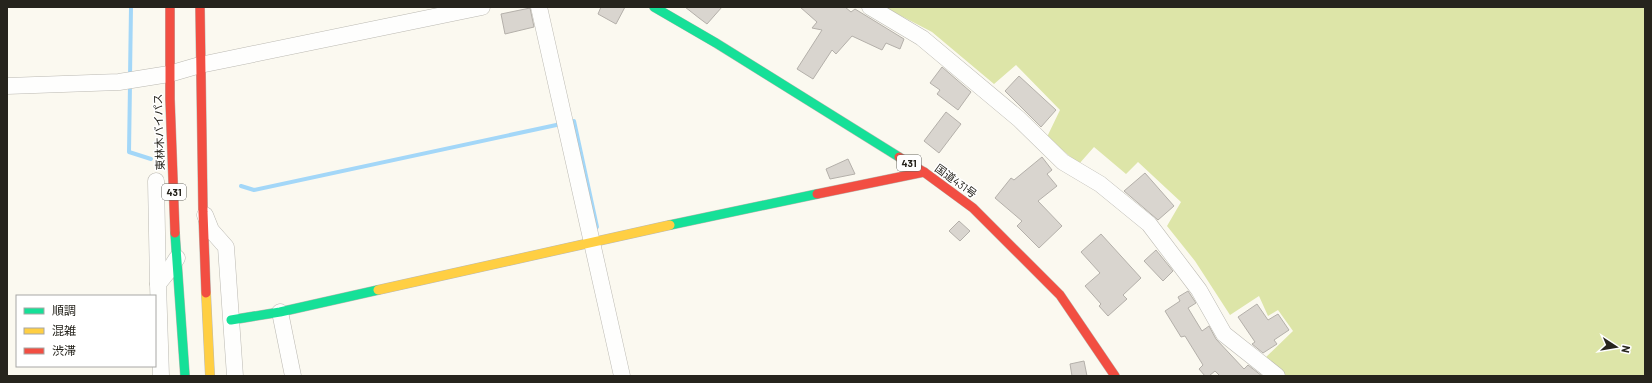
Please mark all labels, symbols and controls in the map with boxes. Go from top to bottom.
street label: 東林木バイパス [151,93,166,171]
road number: 431 [897,155,921,171]
street label: 国道431号 [933,161,980,200]
road number: 431 [162,184,186,200]
legend [16,295,156,367]
text: 順調 [52,303,76,317]
text: 混雑 [52,323,76,337]
north arrow [1596,327,1636,367]
text: 渋滞 [52,343,76,357]
text: N [1619,344,1633,354]

